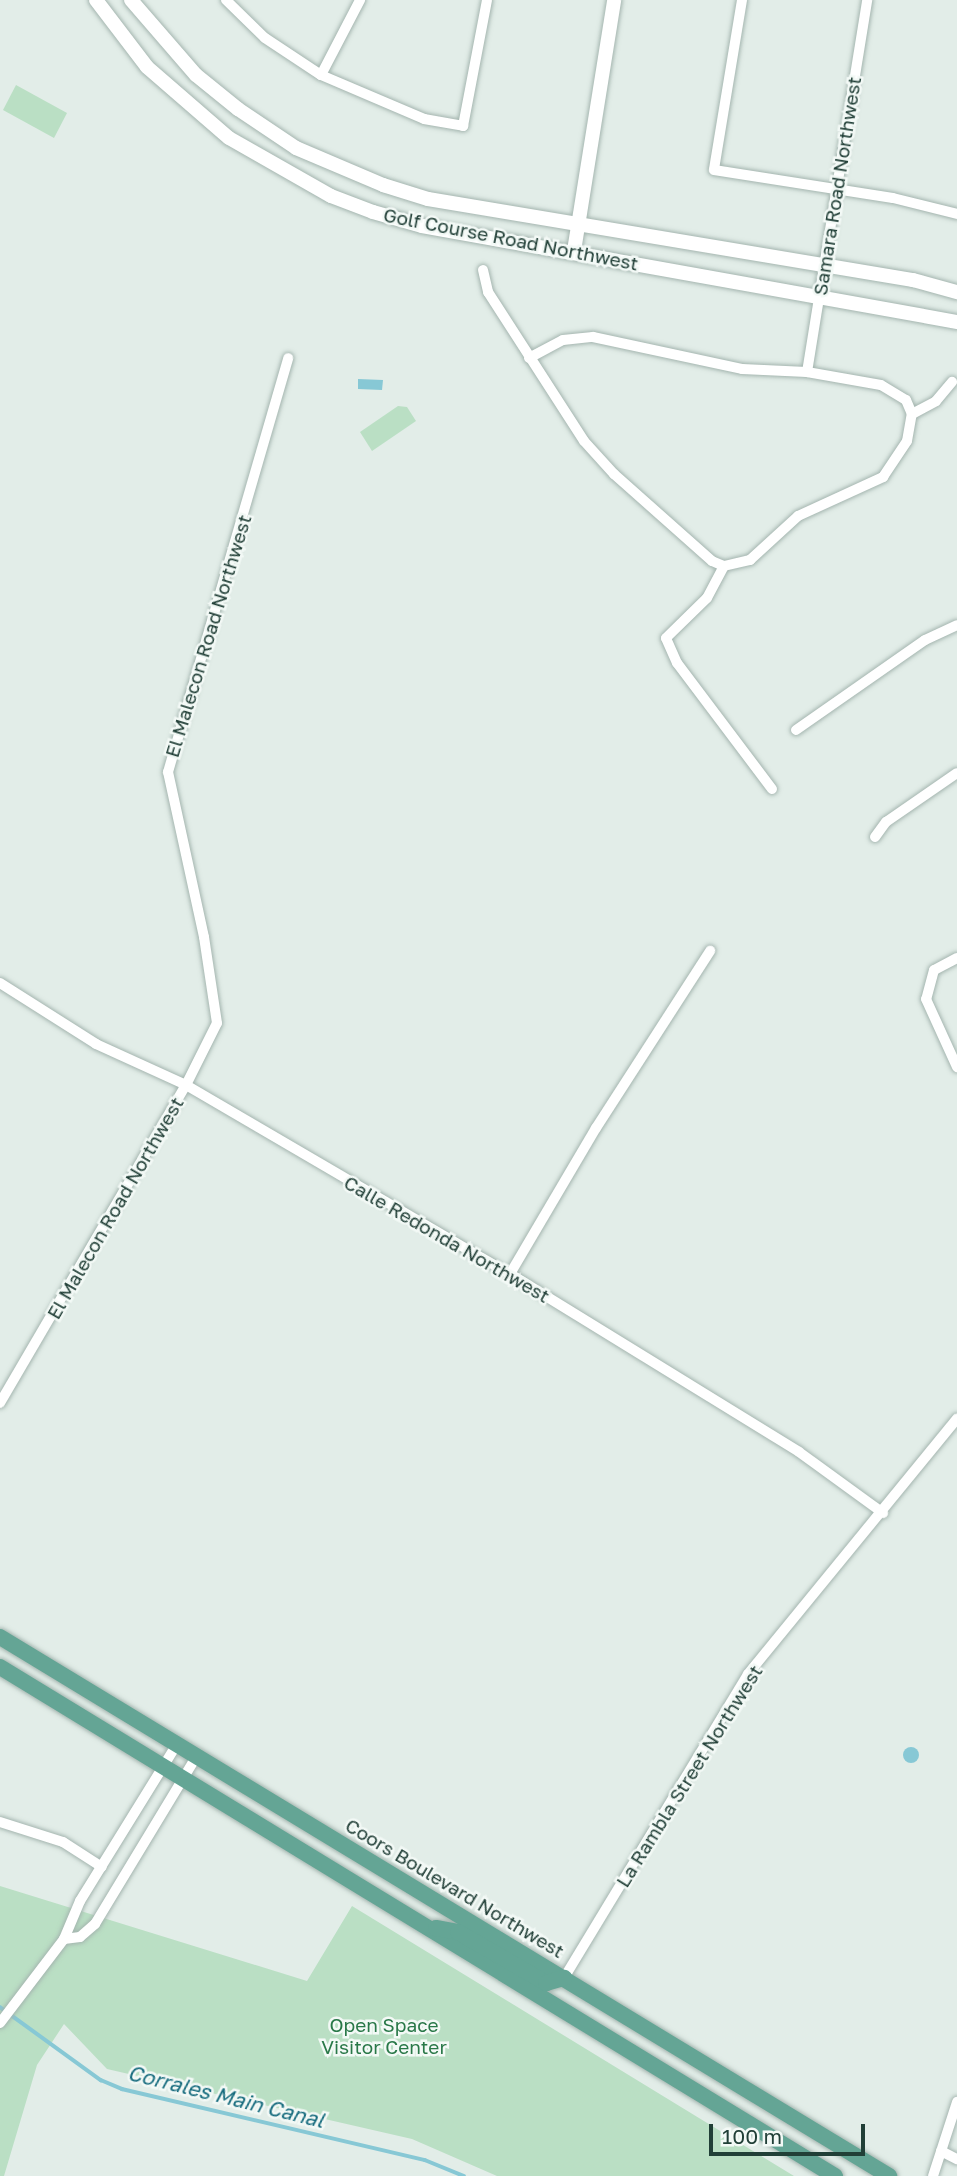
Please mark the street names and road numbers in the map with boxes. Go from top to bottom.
street label: Samara Road Northwest [808,75,866,297]
street label: Golf Course Road Northwest [382,203,640,275]
street label: El Malecon Road Northwest [160,512,256,760]
street label: El Malecon Road Northwest [42,1093,188,1323]
street label: Calle Redonda Northwest [340,1171,554,1307]
street label: La Rambla Street Northwest [611,1661,767,1891]
street label: Coors Boulevard Northwest [341,1814,569,1962]

